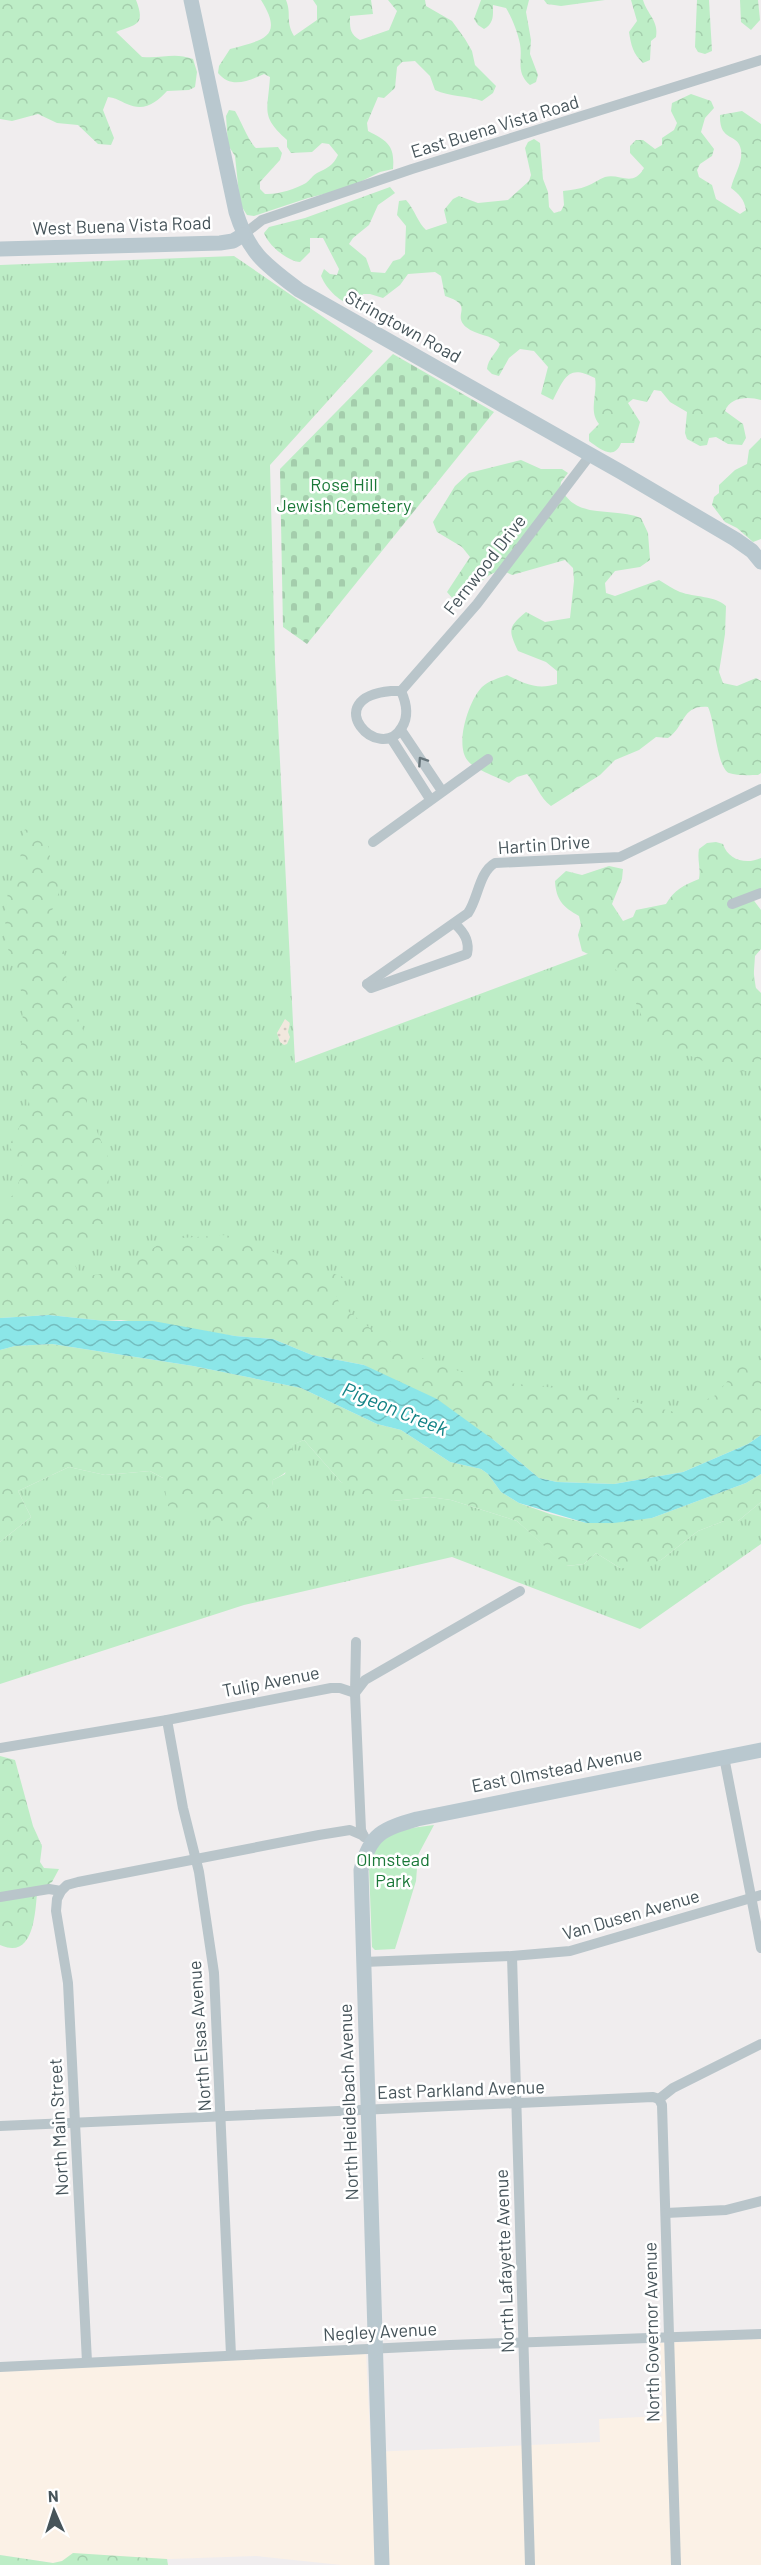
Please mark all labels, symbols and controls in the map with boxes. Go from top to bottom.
street label: East Buena Vista Road [408,90,581,162]
street label: West Buena Vista Road [32,211,212,239]
street label: Stringtown Road [342,285,465,367]
park label: Rose Hill Jewish Cemetery [276,473,412,516]
street label: Fernwood Drive [438,510,530,619]
one-way arrow [418,756,429,767]
street label: Hartin Drive [497,830,591,858]
water label: Pigeon Creek [339,1376,452,1440]
street label: Tulip Avenue [220,1661,321,1701]
street label: East Olmstead Avenue [470,1742,644,1796]
park label: Olmstead Park [356,1848,430,1891]
street label: Van Dusen Avenue [560,1884,702,1944]
street label: North Elsas Avenue [183,1960,215,2112]
street label: North Heidelbach Avenue [334,2003,362,2201]
street label: North Main Street [43,2058,73,2196]
street label: East Parkland Avenue [377,2075,545,2103]
street label: North Lafayette Avenue [490,2169,518,2353]
street label: North Governor Avenue [638,2242,664,2422]
street label: Negley Avenue [322,2317,437,2345]
north arrow [24,2481,84,2541]
text: N [47,2486,59,2505]

